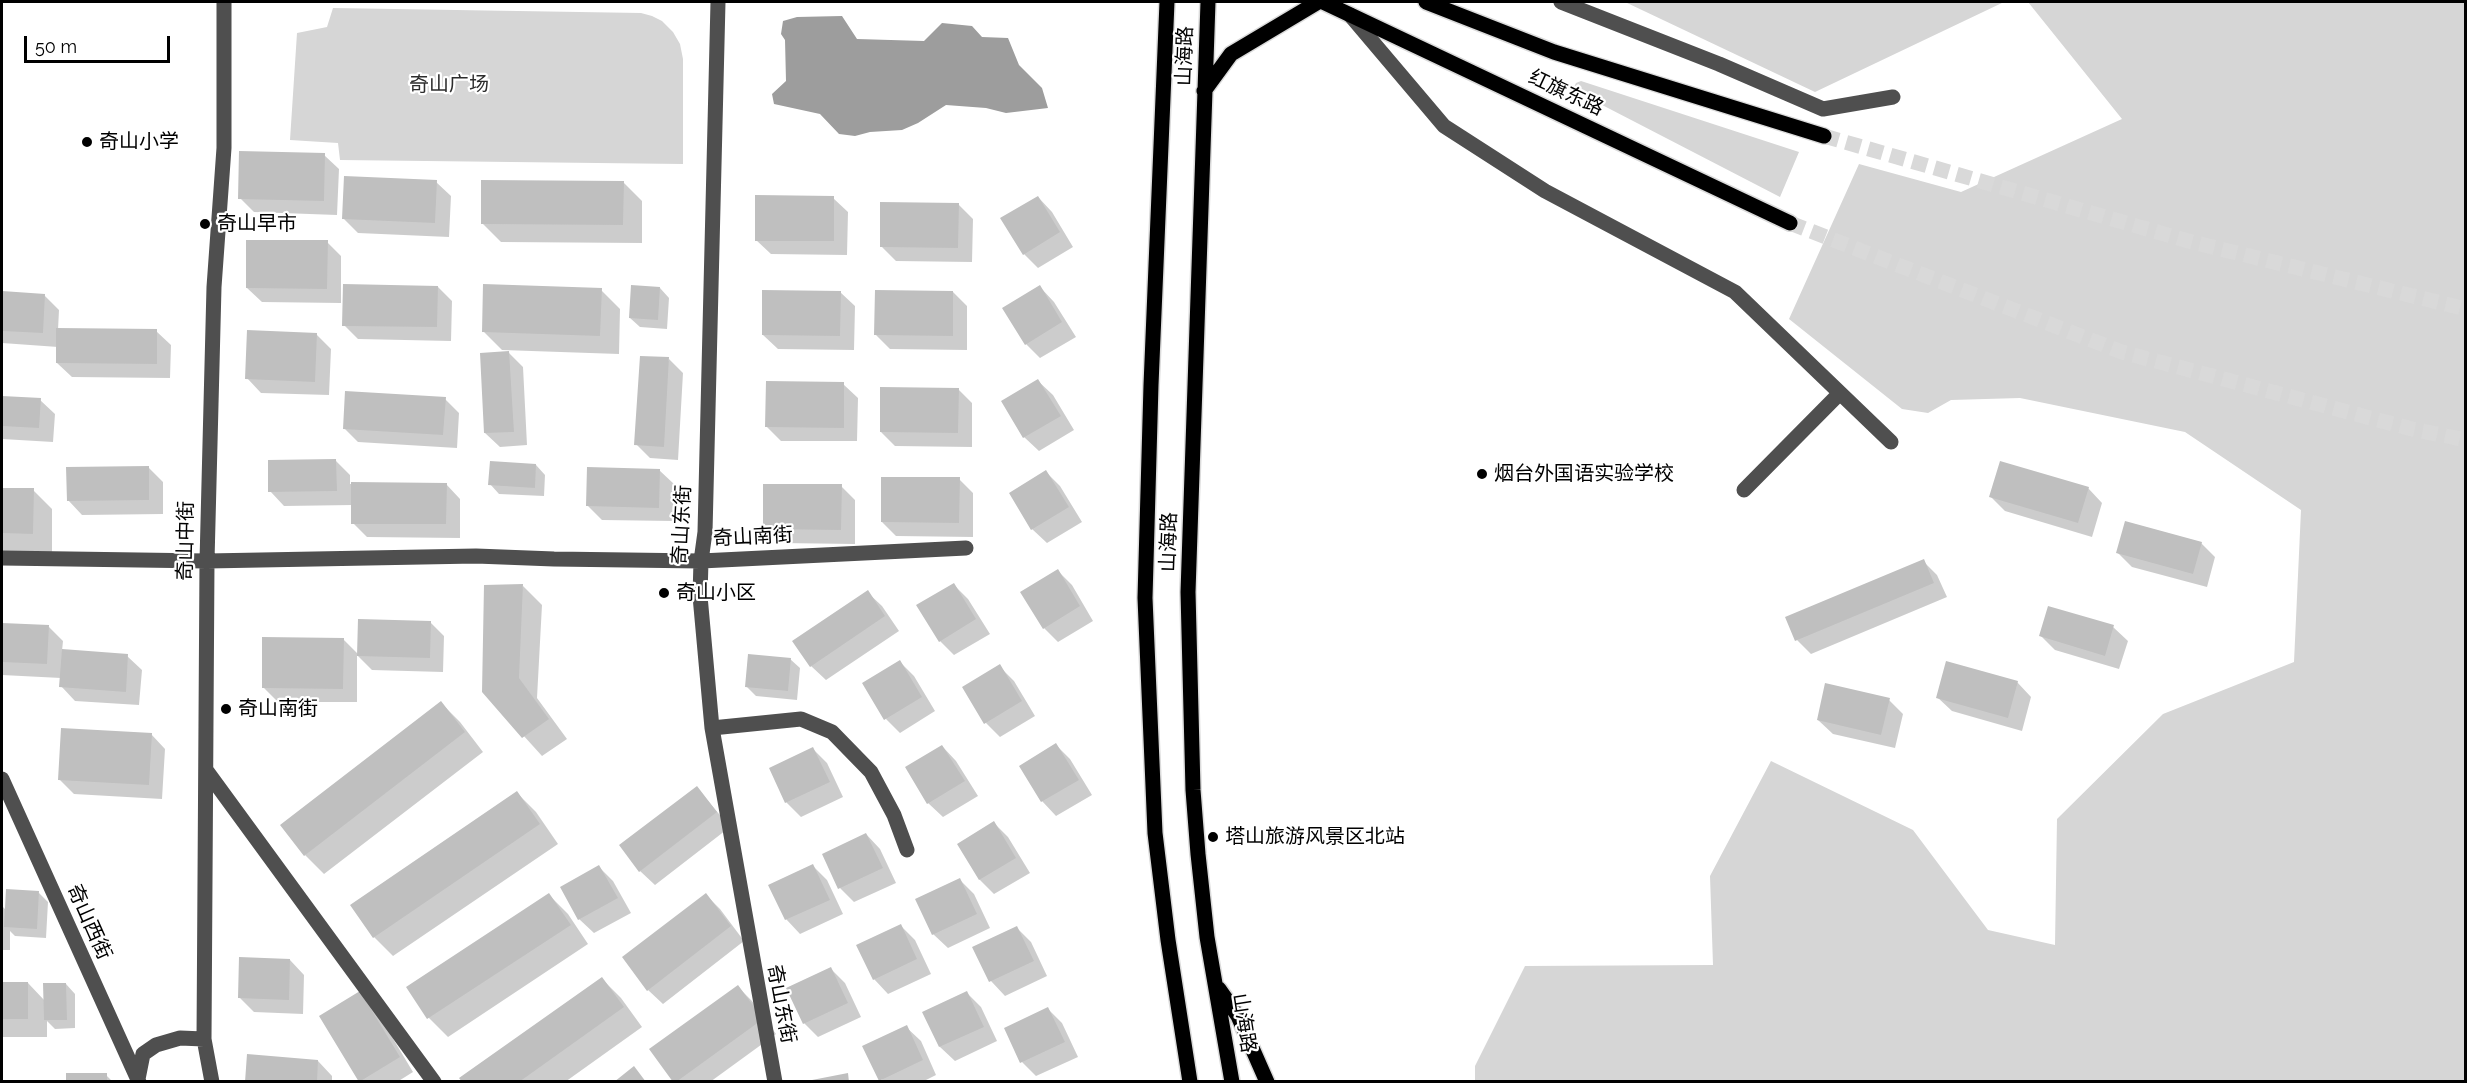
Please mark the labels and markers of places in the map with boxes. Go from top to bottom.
place label: 奇山小学 [99,130,179,154]
marker: 奇山小学 [80,135,94,149]
place label: 奇山早市 [217,212,297,236]
marker: 奇山早市 [198,217,212,231]
place label: 烟台外国语实验学校 [1494,462,1674,486]
marker: 烟台外国语实验学校 [1475,467,1489,481]
place label: 奇山小区 [676,581,756,605]
marker: 奇山小区 [657,586,671,600]
place label: 奇山南街 [238,697,318,721]
marker: 奇山南街 [219,702,233,716]
place label: 塔山旅游风景区北站 [1225,825,1405,849]
marker: 塔山旅游风景区北站 [1206,830,1220,844]

